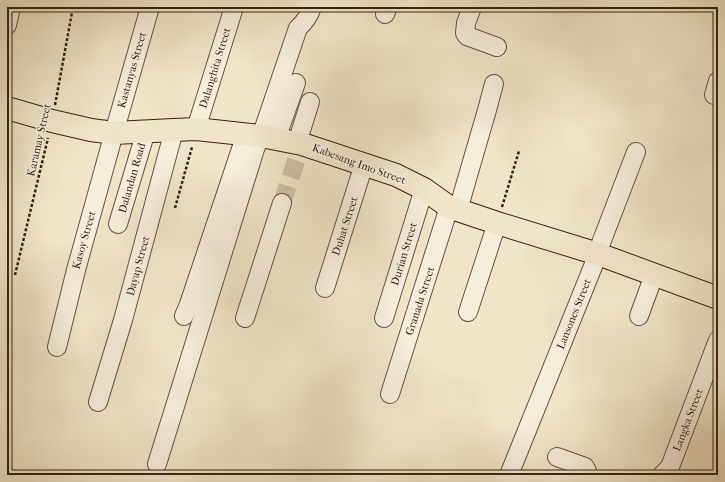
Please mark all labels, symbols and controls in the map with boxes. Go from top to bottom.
street label: Dalanghita Street [197,26,233,110]
street label: Kastanyas Street [115,30,149,110]
street label: Karamay Street [24,102,54,178]
street label: Dalandan Road [116,141,148,215]
street label: Kabesang Imo Street [310,141,408,187]
street label: Duhat Street [329,195,361,257]
street label: Kasoy Street [70,209,99,271]
street label: Durian Street [388,221,420,287]
street label: Dayap Street [124,235,152,297]
street label: Granada Street [403,265,437,337]
street label: Lansones Street [554,277,594,351]
street label: Langka Street [670,387,706,453]

